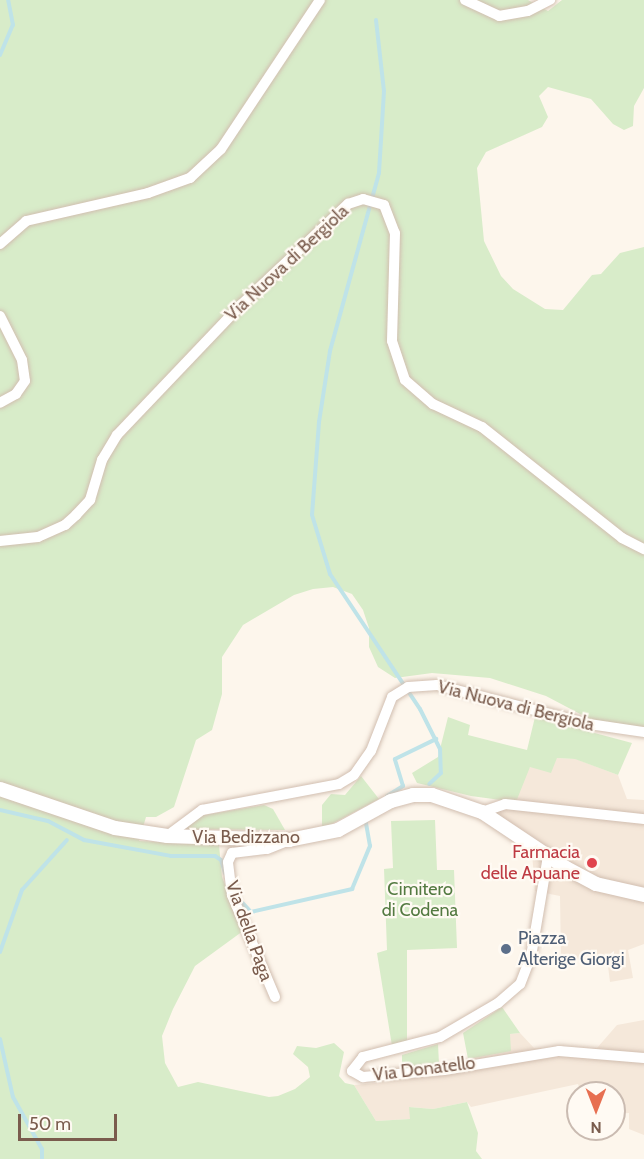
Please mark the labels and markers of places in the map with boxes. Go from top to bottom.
place label: Farmacia delle Apuane [481,842,580,884]
marker: Farmacia delle Apuane [585,856,599,870]
place label: Piazza Alterige Giorgi [518,928,624,970]
marker: Piazza Alterige Giorgi [499,942,513,956]

